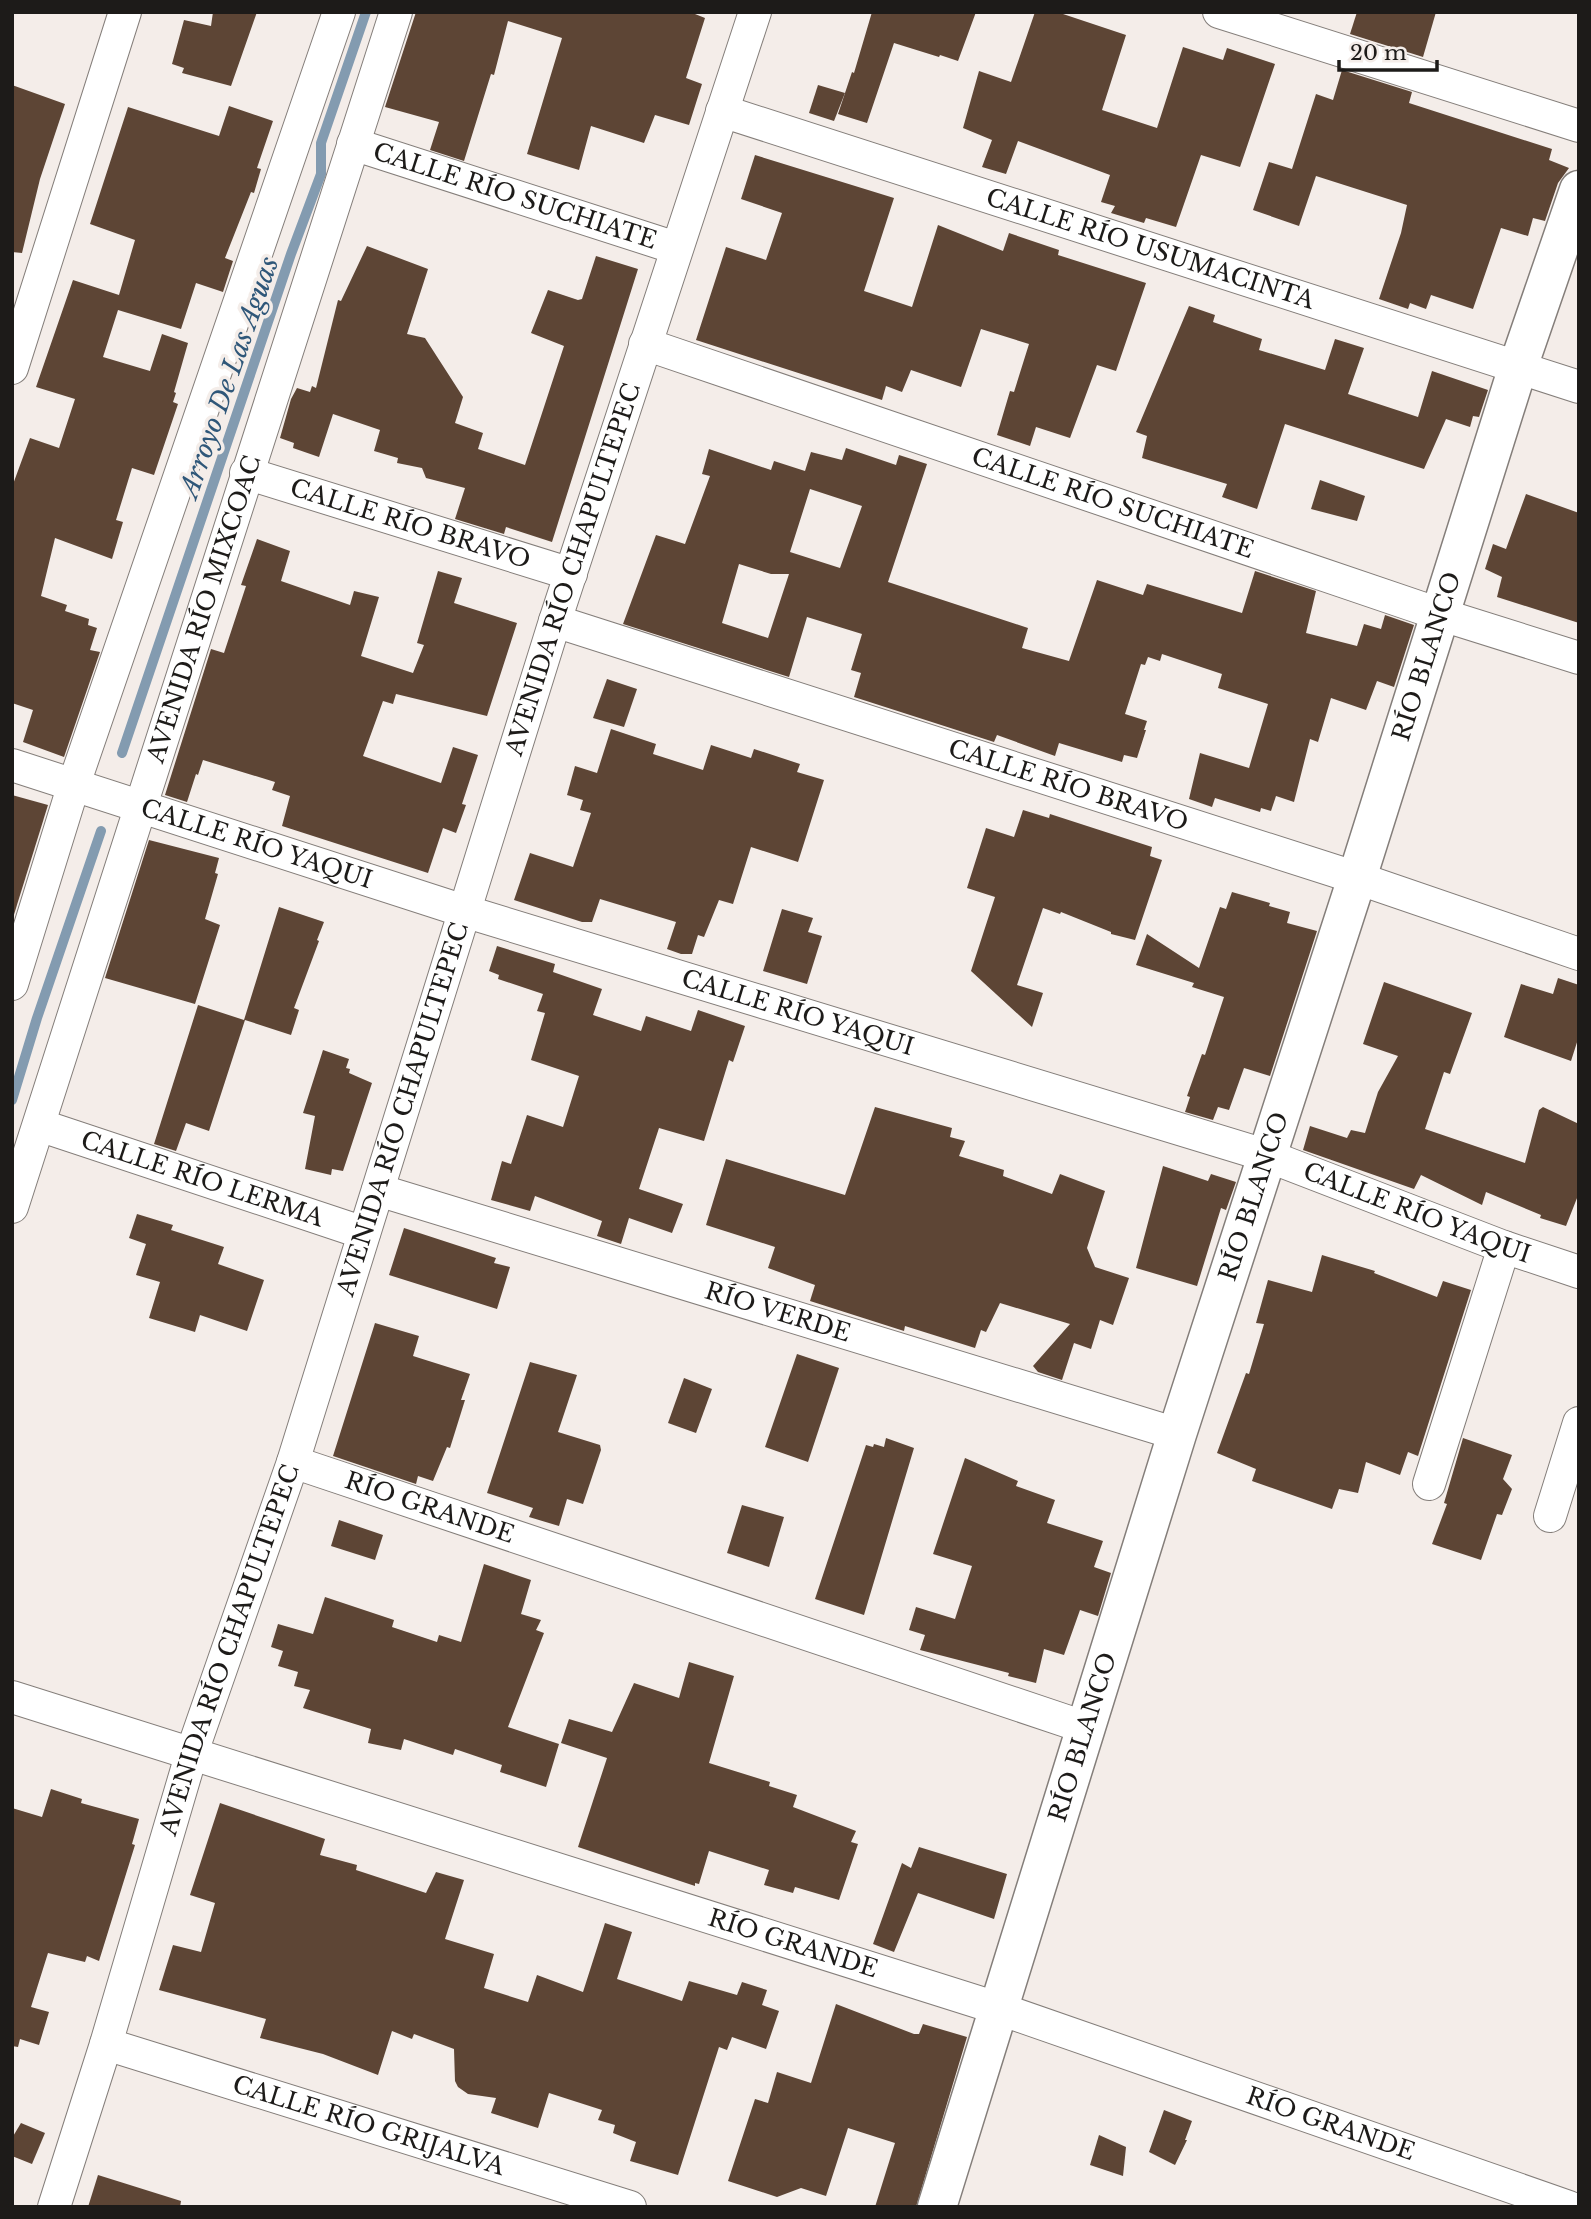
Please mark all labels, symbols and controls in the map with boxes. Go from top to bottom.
scale bar [1339,28,1437,72]
text: 20 m [1350,40,1407,66]
street label: CALLE RÍO SUCHIATE [370,136,660,255]
street label: CALLE RÍO USUMACINTA [983,182,1319,315]
water label: Arroyo De Las Aguas [172,252,285,504]
street label: AVENIDA RÍO CHAPULTEPEC [499,379,646,760]
street label: CALLE RÍO SUCHIATE [968,441,1258,564]
street label: AVENIDA RÍO MIXCOAC [140,452,267,767]
street label: CALLE RÍO BRAVO [287,473,534,574]
street label: RÍO BLANCO [1386,568,1467,745]
street label: CALLE RÍO BRAVO [945,733,1192,837]
street label: CALLE RÍO YAQUI [137,793,376,894]
street label: AVENIDA RÍO CHAPULTEPEC [330,919,474,1300]
street label: CALLE RÍO YAQUI [678,963,918,1061]
street label: RÍO BLANCO [1213,1108,1294,1284]
street label: CALLE RÍO LERMA [77,1125,328,1233]
street label: CALLE RÍO YAQUI [1299,1156,1535,1269]
street label: RÍO VERDE [702,1276,854,1347]
street label: AVENIDA RÍO CHAPULTEPEC [153,1461,305,1840]
street label: RÍO GRANDE [341,1465,518,1549]
street label: RÍO BLANCO [1043,1649,1122,1825]
street label: RÍO GRANDE [705,1903,882,1984]
street label: CALLE RÍO GRIJALVA [229,2069,509,2181]
street label: RÍO GRANDE [1243,2081,1419,2166]

